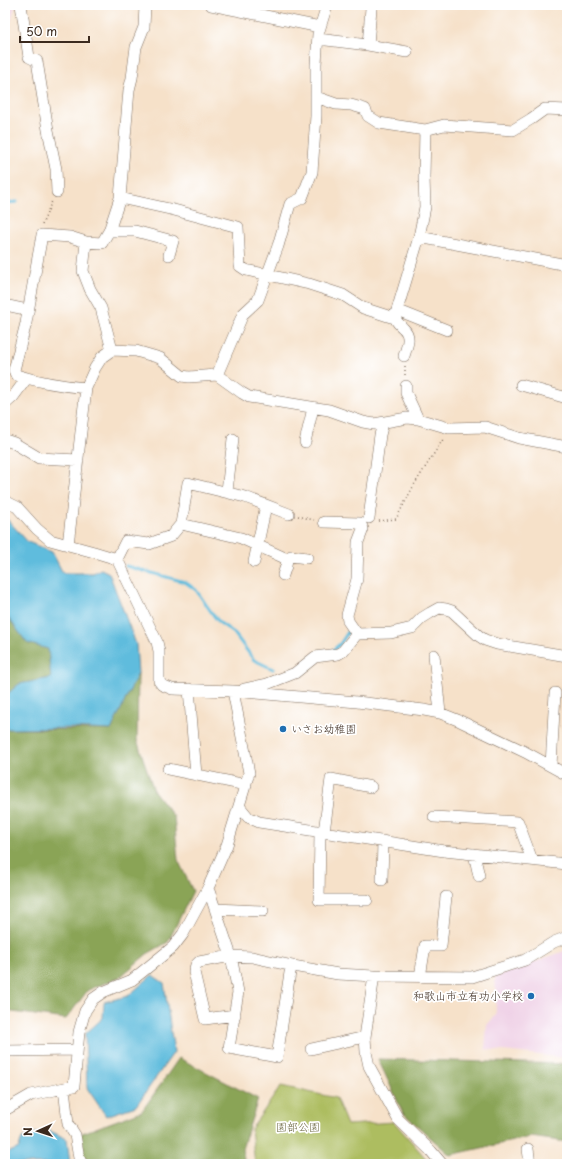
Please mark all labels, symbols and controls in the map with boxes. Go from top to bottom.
scale bar [20,18,89,44]
text: 50 m [26,22,57,40]
place label: いさお幼稚園 [291,720,357,737]
marker: いさお幼稚園 [278,724,288,734]
place label: 和歌山市立有功小学校 [413,987,523,1004]
marker: 和歌山市立有功小学校 [526,991,536,1001]
north arrow [18,1111,58,1151]
park label: 園部公園 [276,1118,320,1135]
text: N [19,1126,36,1136]

